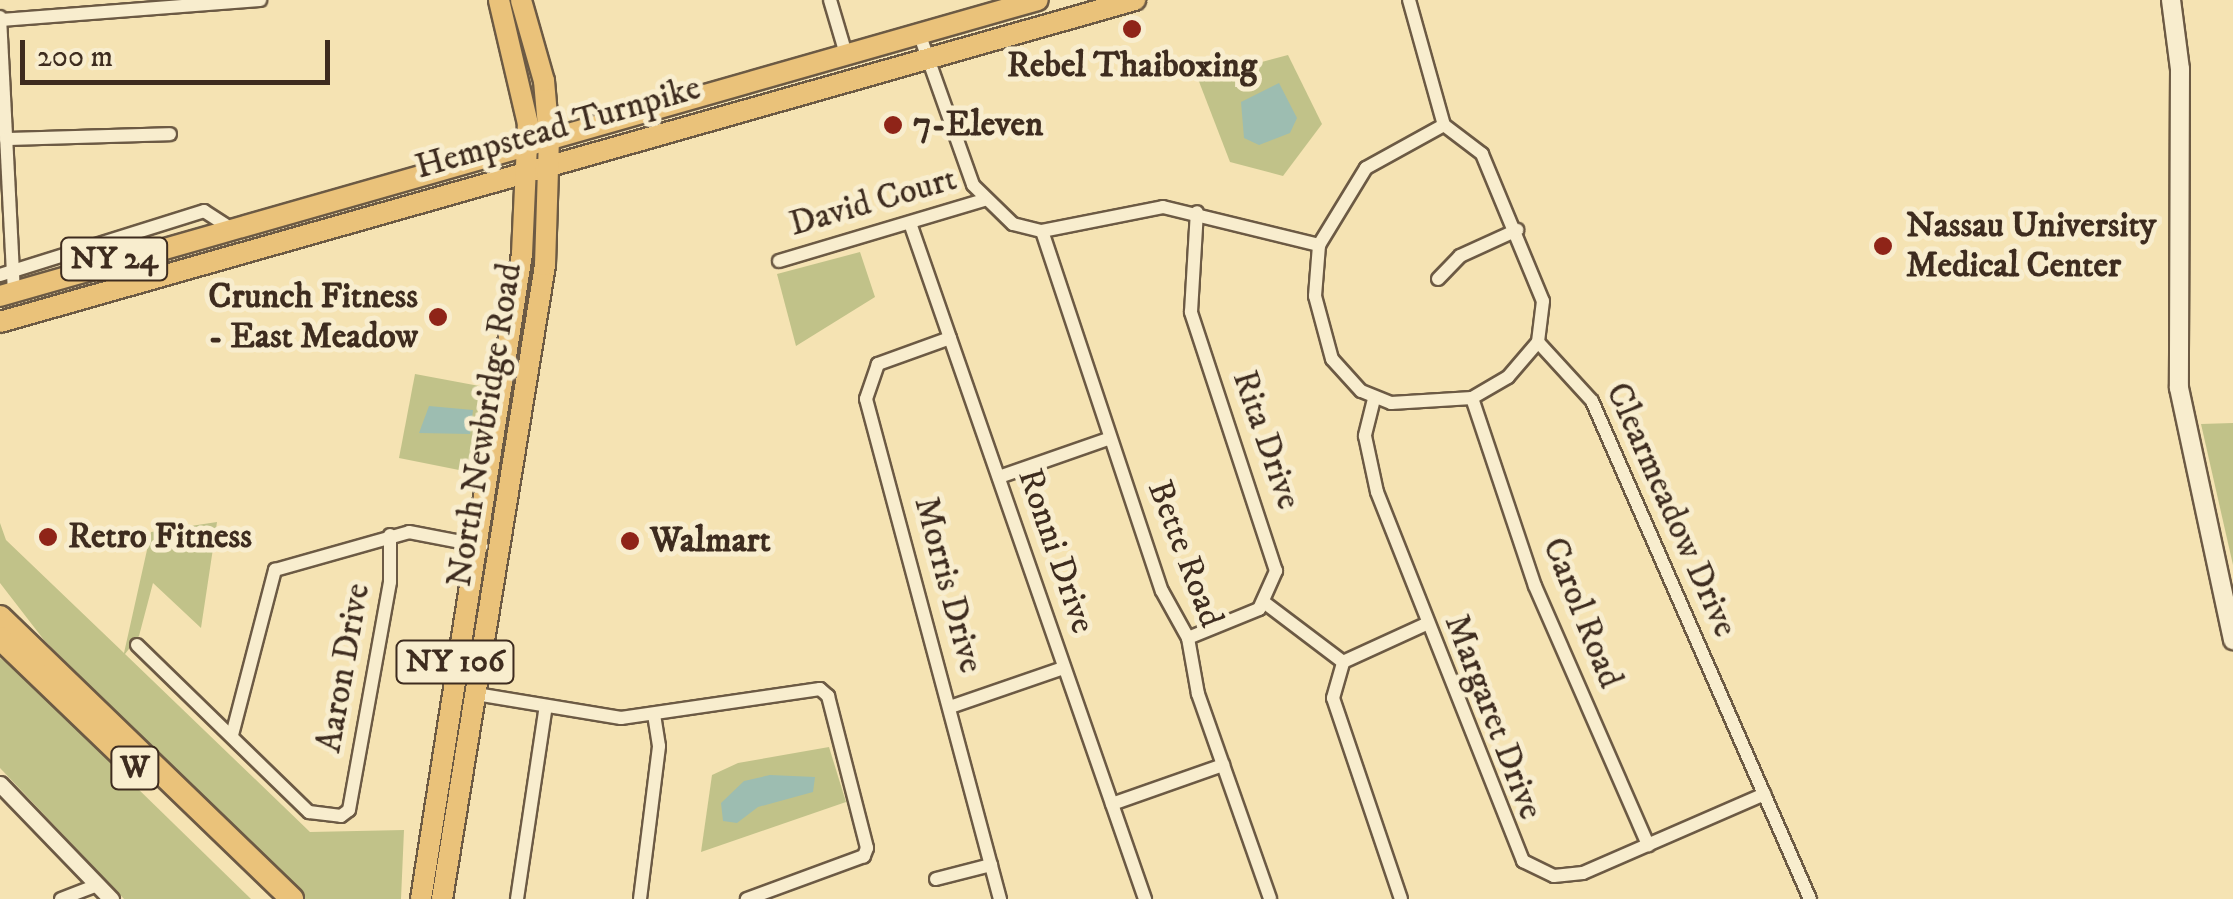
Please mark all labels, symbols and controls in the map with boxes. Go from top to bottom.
marker: Rebel Thaiboxing [1121,18,1143,40]
scale bar [25,20,335,82]
text: 200 m [37,39,113,76]
place label: Rebel Thaiboxing [1007,45,1257,87]
street label: Hempstead Turnpike [411,67,705,189]
place label: 7-Eleven [913,104,1043,146]
marker: 7-Eleven [882,114,904,136]
street label: David Court [785,158,961,246]
place label: Nassau University Medical Center [1906,205,2156,287]
road number: NY 24 [59,232,169,286]
marker: Nassau University Medical Center [1870,233,1896,259]
street label: North Newbridge Road [439,260,531,590]
place label: Crunch Fitness - East Meadow [208,276,418,358]
marker: Crunch Fitness - East Meadow [427,306,449,328]
street label: Rita Drive [1223,365,1309,515]
street label: Clearmeadow Drive [1596,376,1746,644]
street label: Ronni Drive [1008,463,1104,639]
street label: Bette Road [1138,475,1232,633]
street label: Morris Drive [904,492,992,678]
place label: Retro Fitness [68,516,252,558]
place label: Walmart [650,520,771,562]
marker: Retro Fitness [37,526,59,548]
marker: Walmart [619,530,641,552]
street label: Carol Road [1533,532,1631,694]
street label: Aaron Drive [308,580,380,756]
street label: Margaret Drive [1435,609,1551,825]
road number: NY 106 [395,635,515,689]
road number: W [110,741,160,795]

